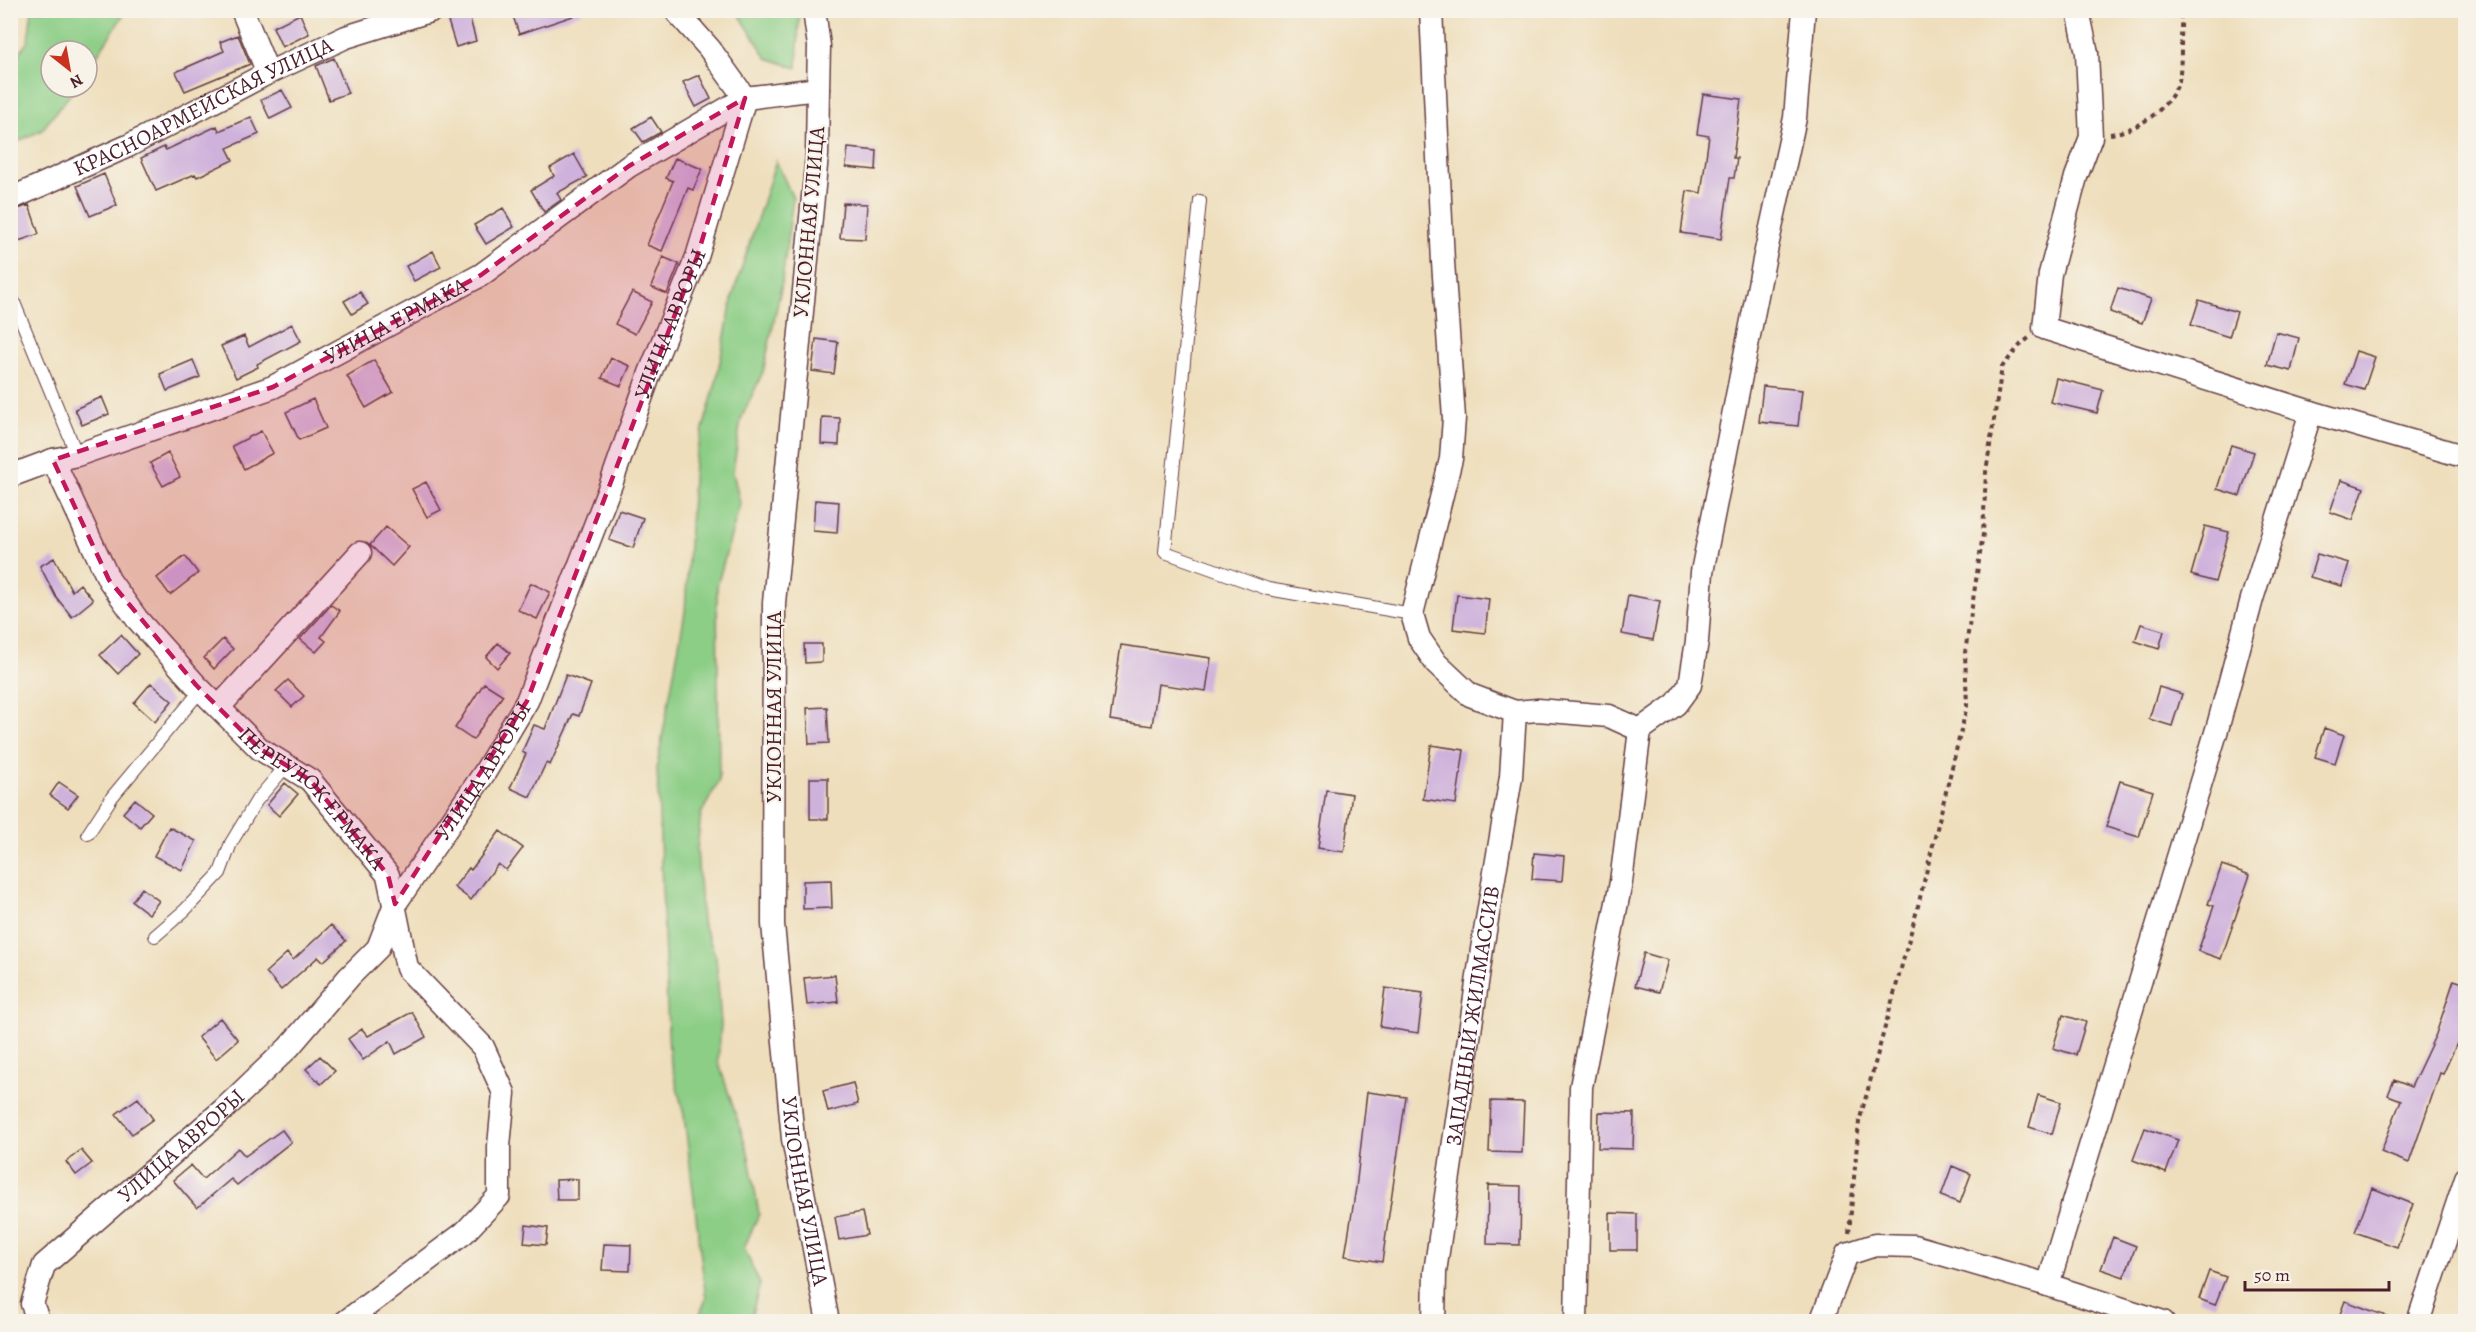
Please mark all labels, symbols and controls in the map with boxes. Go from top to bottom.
street label: КРАСНОАРМЕЙСКАЯ УЛИЦА [68,30,339,184]
north arrow [39,39,99,99]
text: N [65,69,87,94]
street label: УКЛОННАЯ УЛИЦА [786,124,832,319]
street label: УЛИЦА АВРОРЫ [627,244,714,403]
street label: УЛИЦА ЕРМАКА [318,270,474,372]
street label: УКЛОННАЯ УЛИЦА [759,610,789,803]
street label: УЛИЦА АВРОРЫ [427,696,538,847]
street label: ПЕРЕУЛОК ЕРМАКА [231,720,393,877]
street label: ЗАПАДНЫЙ ЖИЛМАССИВ [1439,883,1507,1148]
street label: УЛИЦА АВРОРЫ [111,1082,251,1209]
street label: УКЛОННАЯ УЛИЦА [774,1095,836,1289]
scale bar [2245,1254,2389,1292]
text: 50 m [2254,1263,2290,1287]

